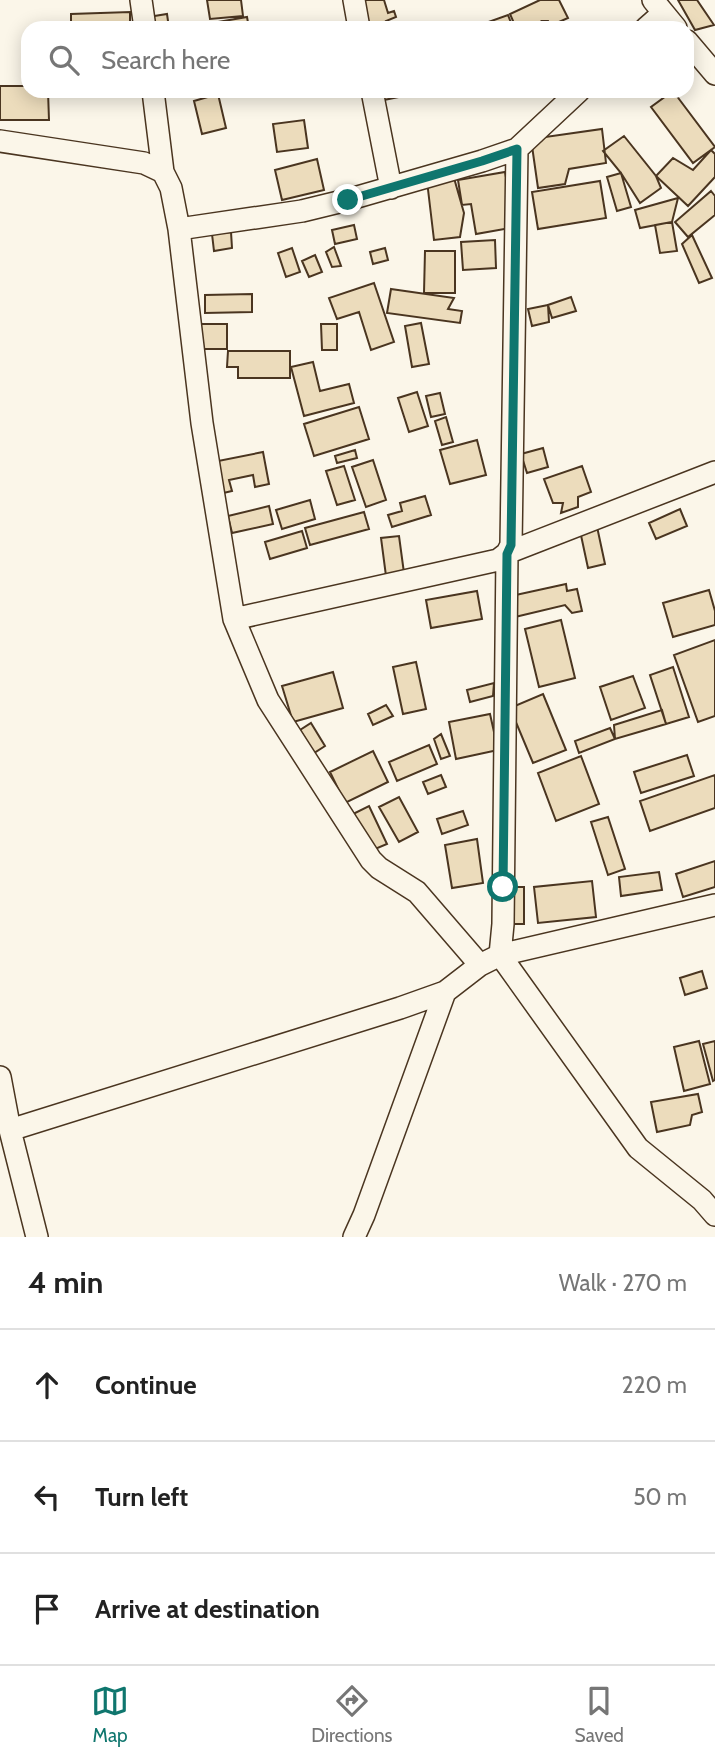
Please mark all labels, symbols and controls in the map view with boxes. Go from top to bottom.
search box [21,21,694,98]
icon: search [45,41,83,79]
text: Search here [101,44,230,76]
route end [332,184,363,215]
route start [487,871,518,902]
text: 4 min [28,1264,103,1301]
text: Walk · 270 m [559,1269,687,1297]
icon: ahead [28,1366,66,1404]
text: Continue [95,1369,197,1401]
text: 220 m [621,1371,687,1399]
icon: left [28,1478,66,1516]
text: Turn left [95,1481,188,1513]
text: 50 m [633,1483,687,1511]
icon: arrive [28,1590,66,1628]
text: Arrive at destination [95,1593,320,1625]
tab: Map [91,1682,129,1747]
tab: Directions [311,1682,392,1747]
tab: Saved [575,1682,624,1747]

